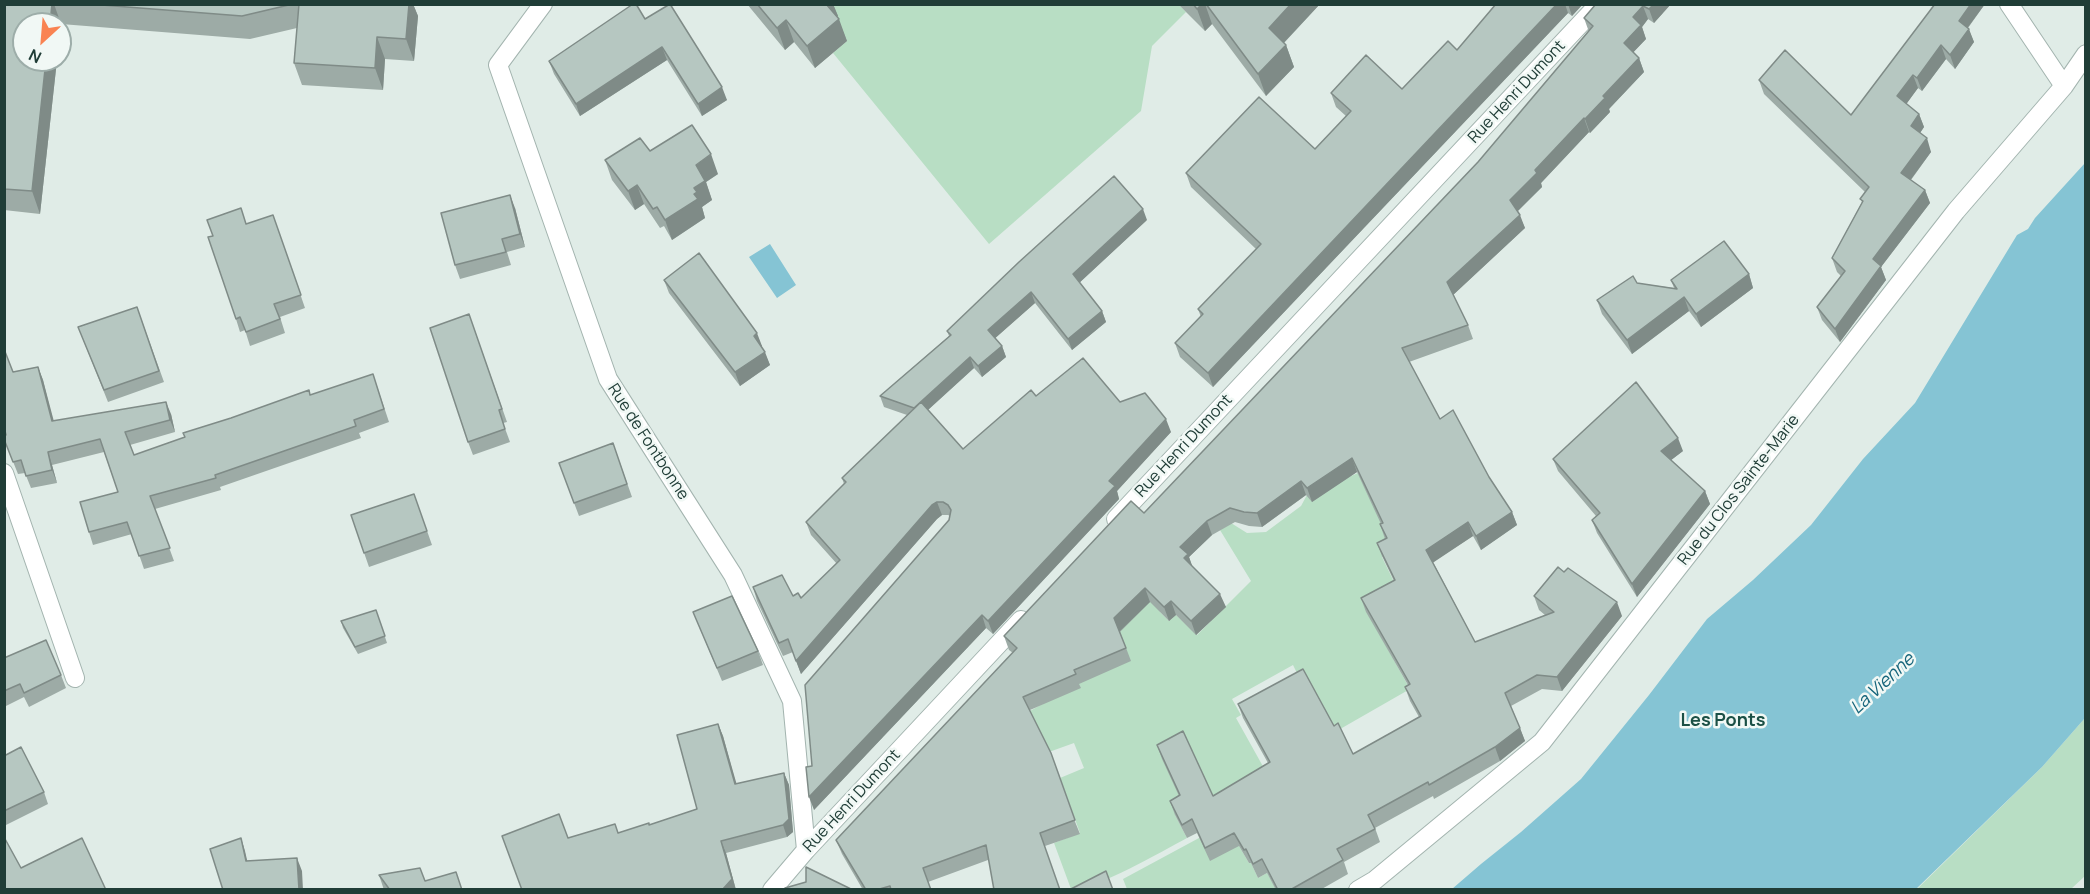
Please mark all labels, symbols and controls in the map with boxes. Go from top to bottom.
north arrow [12,12,72,72]
street label: Rue Henri Dumont [1464,37,1570,147]
text: N [25,44,45,69]
street label: Rue de Fontbonne [603,380,693,504]
street label: Rue Henri Dumont [1131,391,1237,501]
street label: Rue du Clos Sainte-Marie [1674,411,1804,569]
water label: La Vienne [1847,649,1919,719]
district label: Les Ponts [1680,710,1766,732]
street label: Rue Henri Dumont [799,746,905,856]

